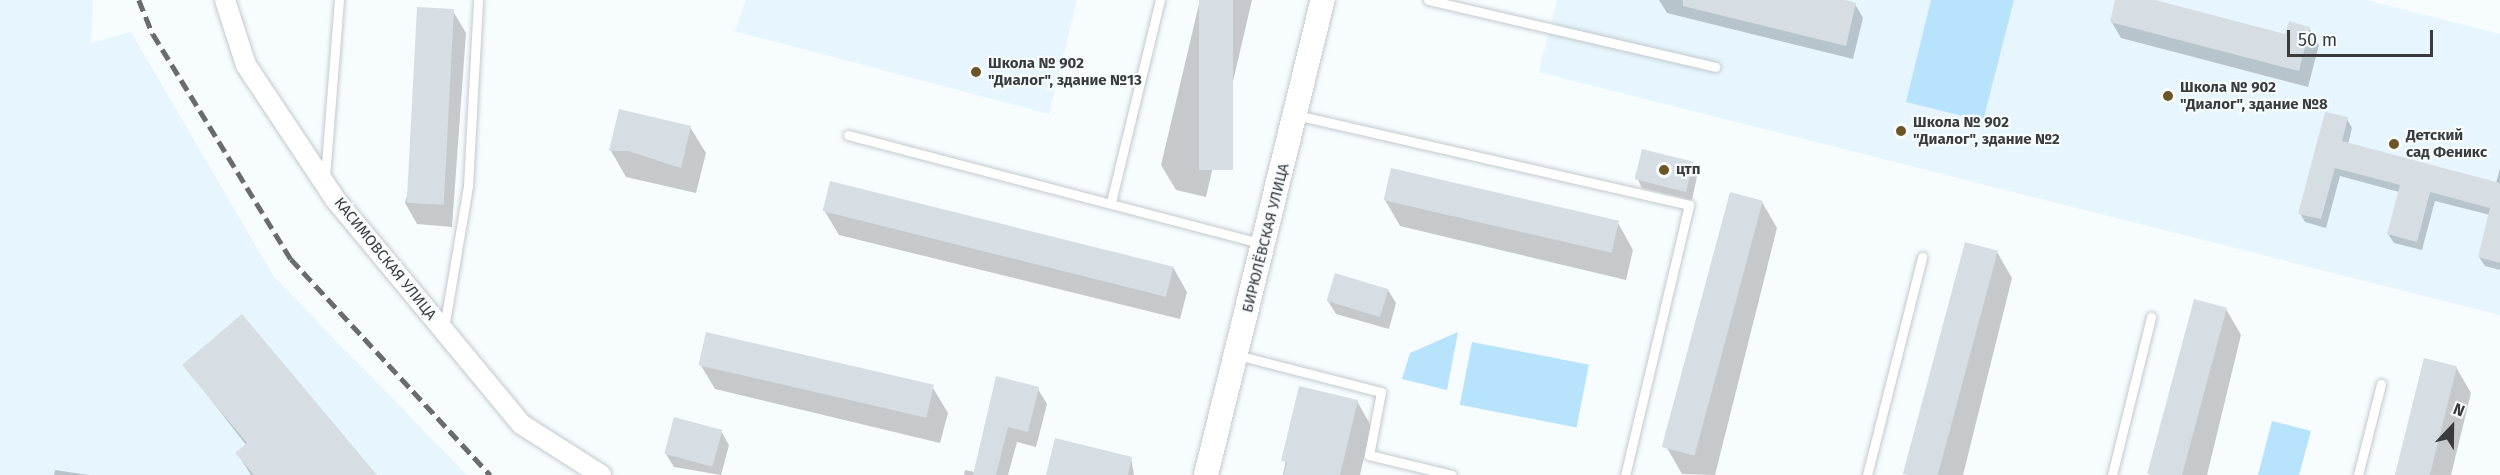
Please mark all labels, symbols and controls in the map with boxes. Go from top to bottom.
scale bar [2290,18,2436,56]
text: 50 m [2298,29,2337,51]
place label: Школа № 902 "Диалог", здание №13 [988,54,1142,89]
marker: Школа № 902 "Диалог", здание №13 [969,65,983,79]
place label: Школа № 902 "Диалог", здание №8 [2180,78,2328,113]
marker: Школа № 902 "Диалог", здание №8 [2161,89,2175,103]
place label: Школа № 902 "Диалог", здание №2 [1913,113,2060,148]
marker: Школа № 902 "Диалог", здание №2 [1894,124,1908,138]
place label: Детский сад Феникс [2406,126,2487,161]
marker: Детский сад Феникс [2387,137,2401,151]
street label: БИРЮЛЁВСКАЯ УЛИЦА [1239,161,1293,315]
place label: цтп [1676,161,1700,179]
marker: цтп [1657,163,1671,177]
street label: КАСИМОВСКАЯ УЛИЦА [330,194,440,324]
north arrow [2422,397,2482,457]
text: N [2450,399,2467,421]

